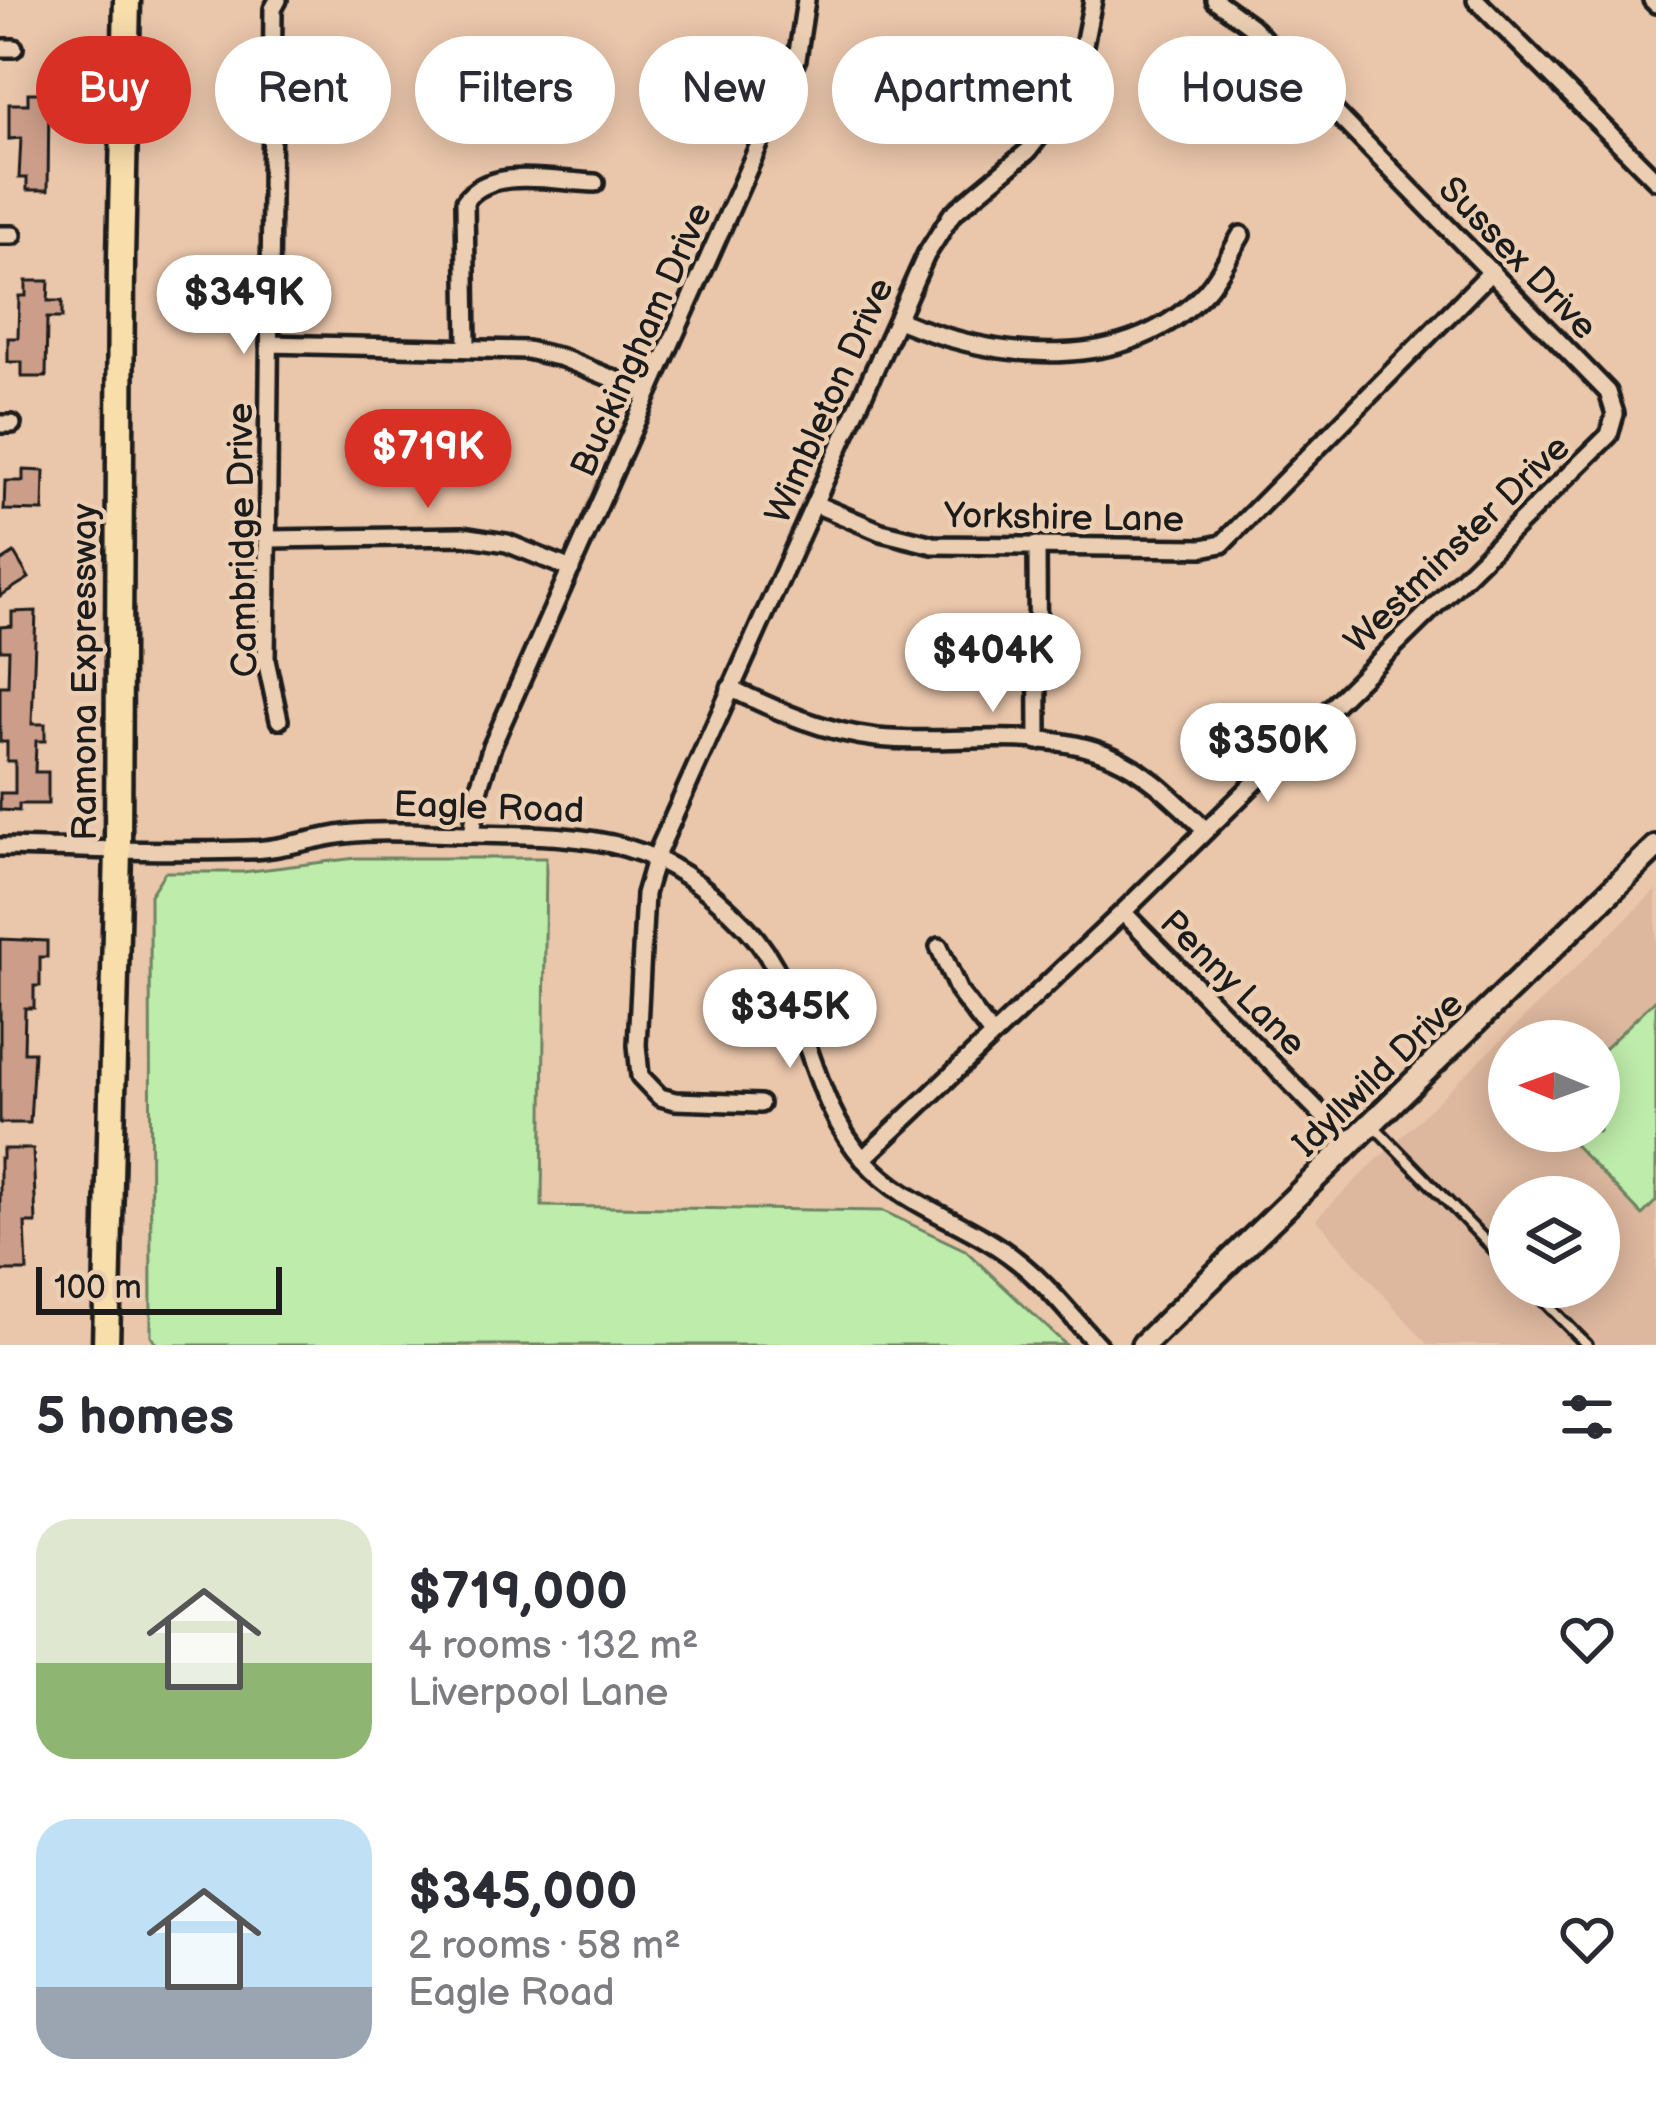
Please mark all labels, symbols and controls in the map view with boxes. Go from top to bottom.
chip: Buy [36,36,191,144]
chip: Rent [215,36,391,144]
chip: Filters [415,36,615,144]
chip: New [639,36,808,144]
chip: Apartment [832,36,1114,144]
chip: House [1138,36,1346,144]
street label: Sussex Drive [1429,168,1605,349]
street label: Buckingham Drive [563,196,722,484]
pin: $349K [160,255,328,357]
text: $349K [184,270,304,317]
street label: Wimbleton Drive [757,272,904,530]
street label: Cambridge Drive [220,402,267,678]
pin: $719K [344,409,512,511]
text: $719K [371,424,485,471]
street label: Westminster Drive [1336,427,1579,663]
street label: Yorkshire Lane [942,495,1184,542]
street label: Ramona Expressway [64,502,107,841]
pin: $404K [909,613,1077,715]
text: $404K [932,628,1054,675]
pin: $350K [1184,703,1352,805]
text: $350K [1207,718,1329,765]
street label: Eagle Road [393,784,585,833]
street label: Penny Lane [1150,902,1314,1066]
pin: $345K [706,969,874,1071]
street label: Idyllwild Drive [1285,983,1473,1166]
text: $345K [730,984,850,1031]
north arrow [1488,1020,1620,1152]
map controls [1488,1020,1620,1308]
button: layers [1488,1176,1620,1308]
scale bar [36,1261,282,1314]
text: 100 m [54,1268,142,1308]
icon: filters [1554,1384,1620,1450]
text: 5 homes [36,1387,234,1448]
text: $719,000 [408,1562,628,1623]
icon: home [132,1567,276,1711]
icon: heart [1554,1606,1620,1672]
text: 4 rooms · 132 m² [408,1623,699,1670]
text: Liverpool Lane [408,1670,668,1717]
text: $345,000 [408,1862,638,1923]
icon: home [132,1867,276,2011]
icon: heart [1554,1906,1620,1972]
text: 2 rooms · 58 m² [408,1923,681,1970]
text: Eagle Road [408,1970,615,2017]

